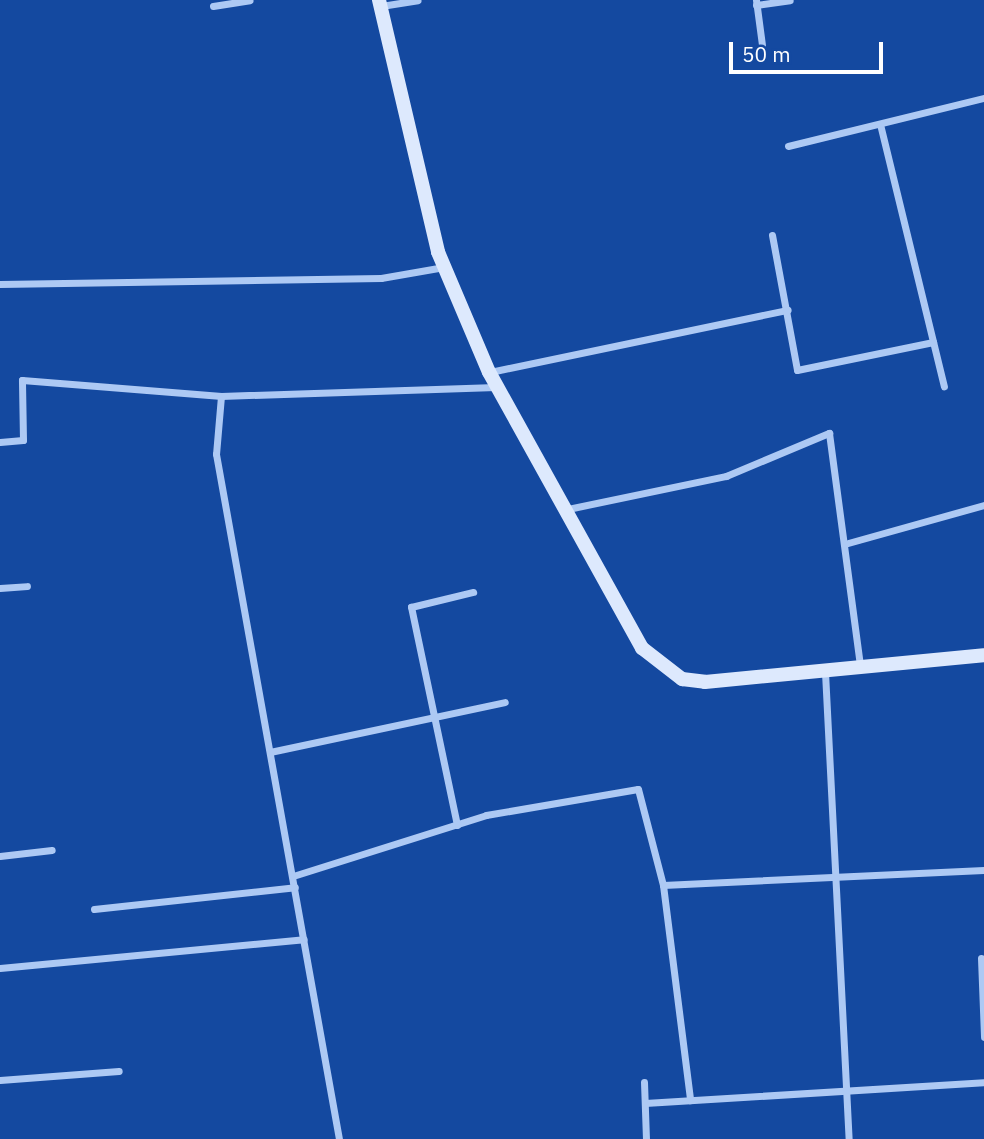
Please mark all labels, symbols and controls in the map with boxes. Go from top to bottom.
scale bar [732,28,886,72]
text: 50 m [742,40,791,68]

